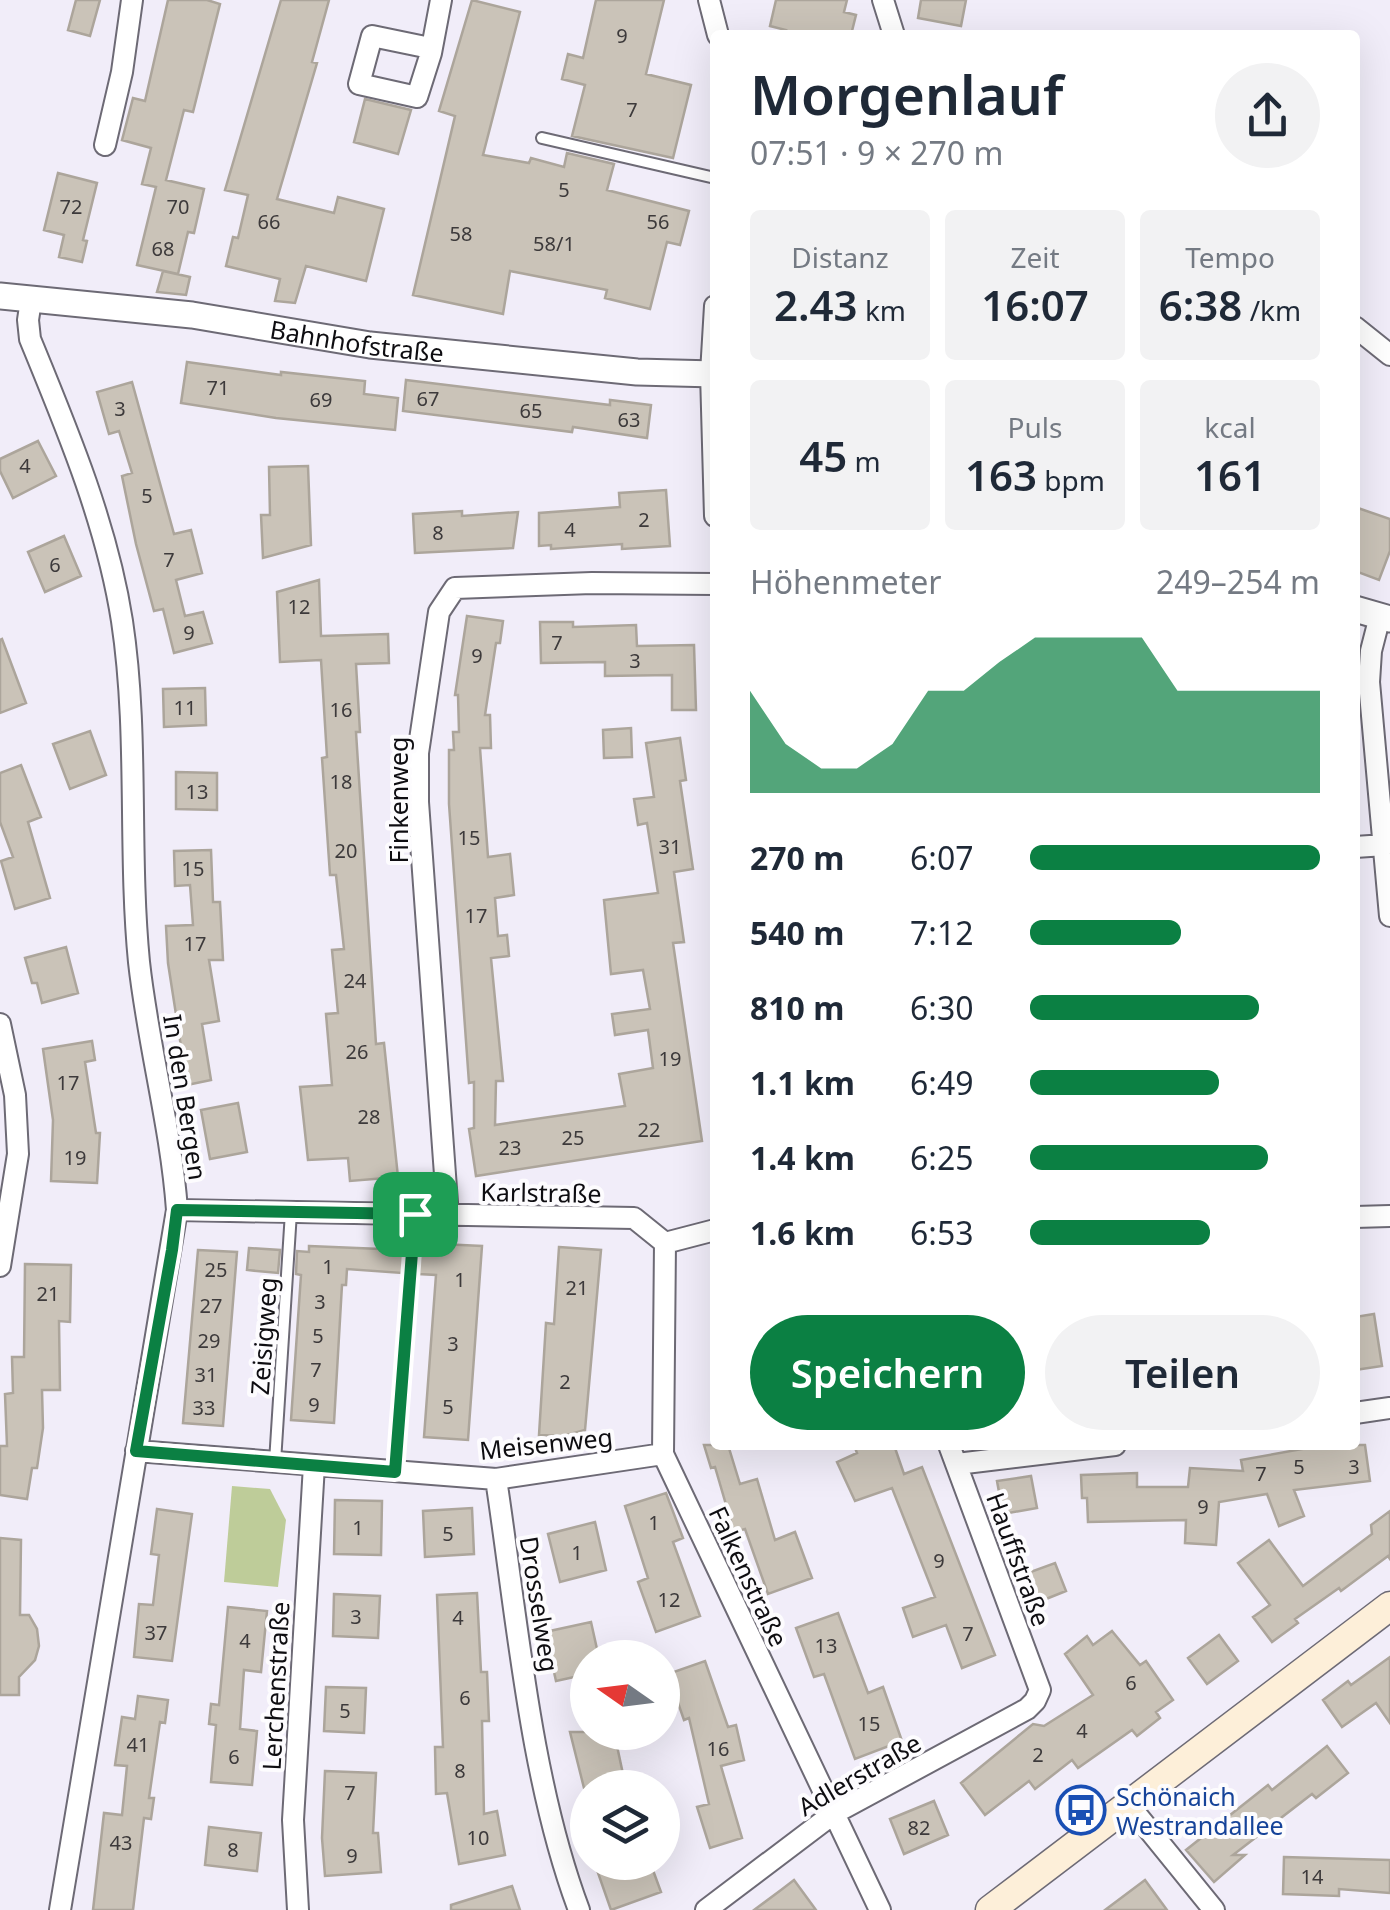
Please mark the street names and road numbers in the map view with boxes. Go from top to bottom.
street label: Bahnhofstraße [268,311,445,369]
street label: Finkenweg [381,737,415,863]
street label: In den Bergen [156,1012,216,1182]
street label: Karlstraße [480,1174,602,1210]
street label: Zeisigweg [242,1276,284,1396]
street label: Meisenweg [478,1419,614,1467]
street label: Hauffstraße [979,1487,1059,1631]
street label: Falkenstraße [702,1500,796,1652]
street label: Drosselweg [513,1534,567,1674]
street label: Lerchenstraße [254,1601,296,1771]
street label: Adlerstraße [791,1725,927,1823]

